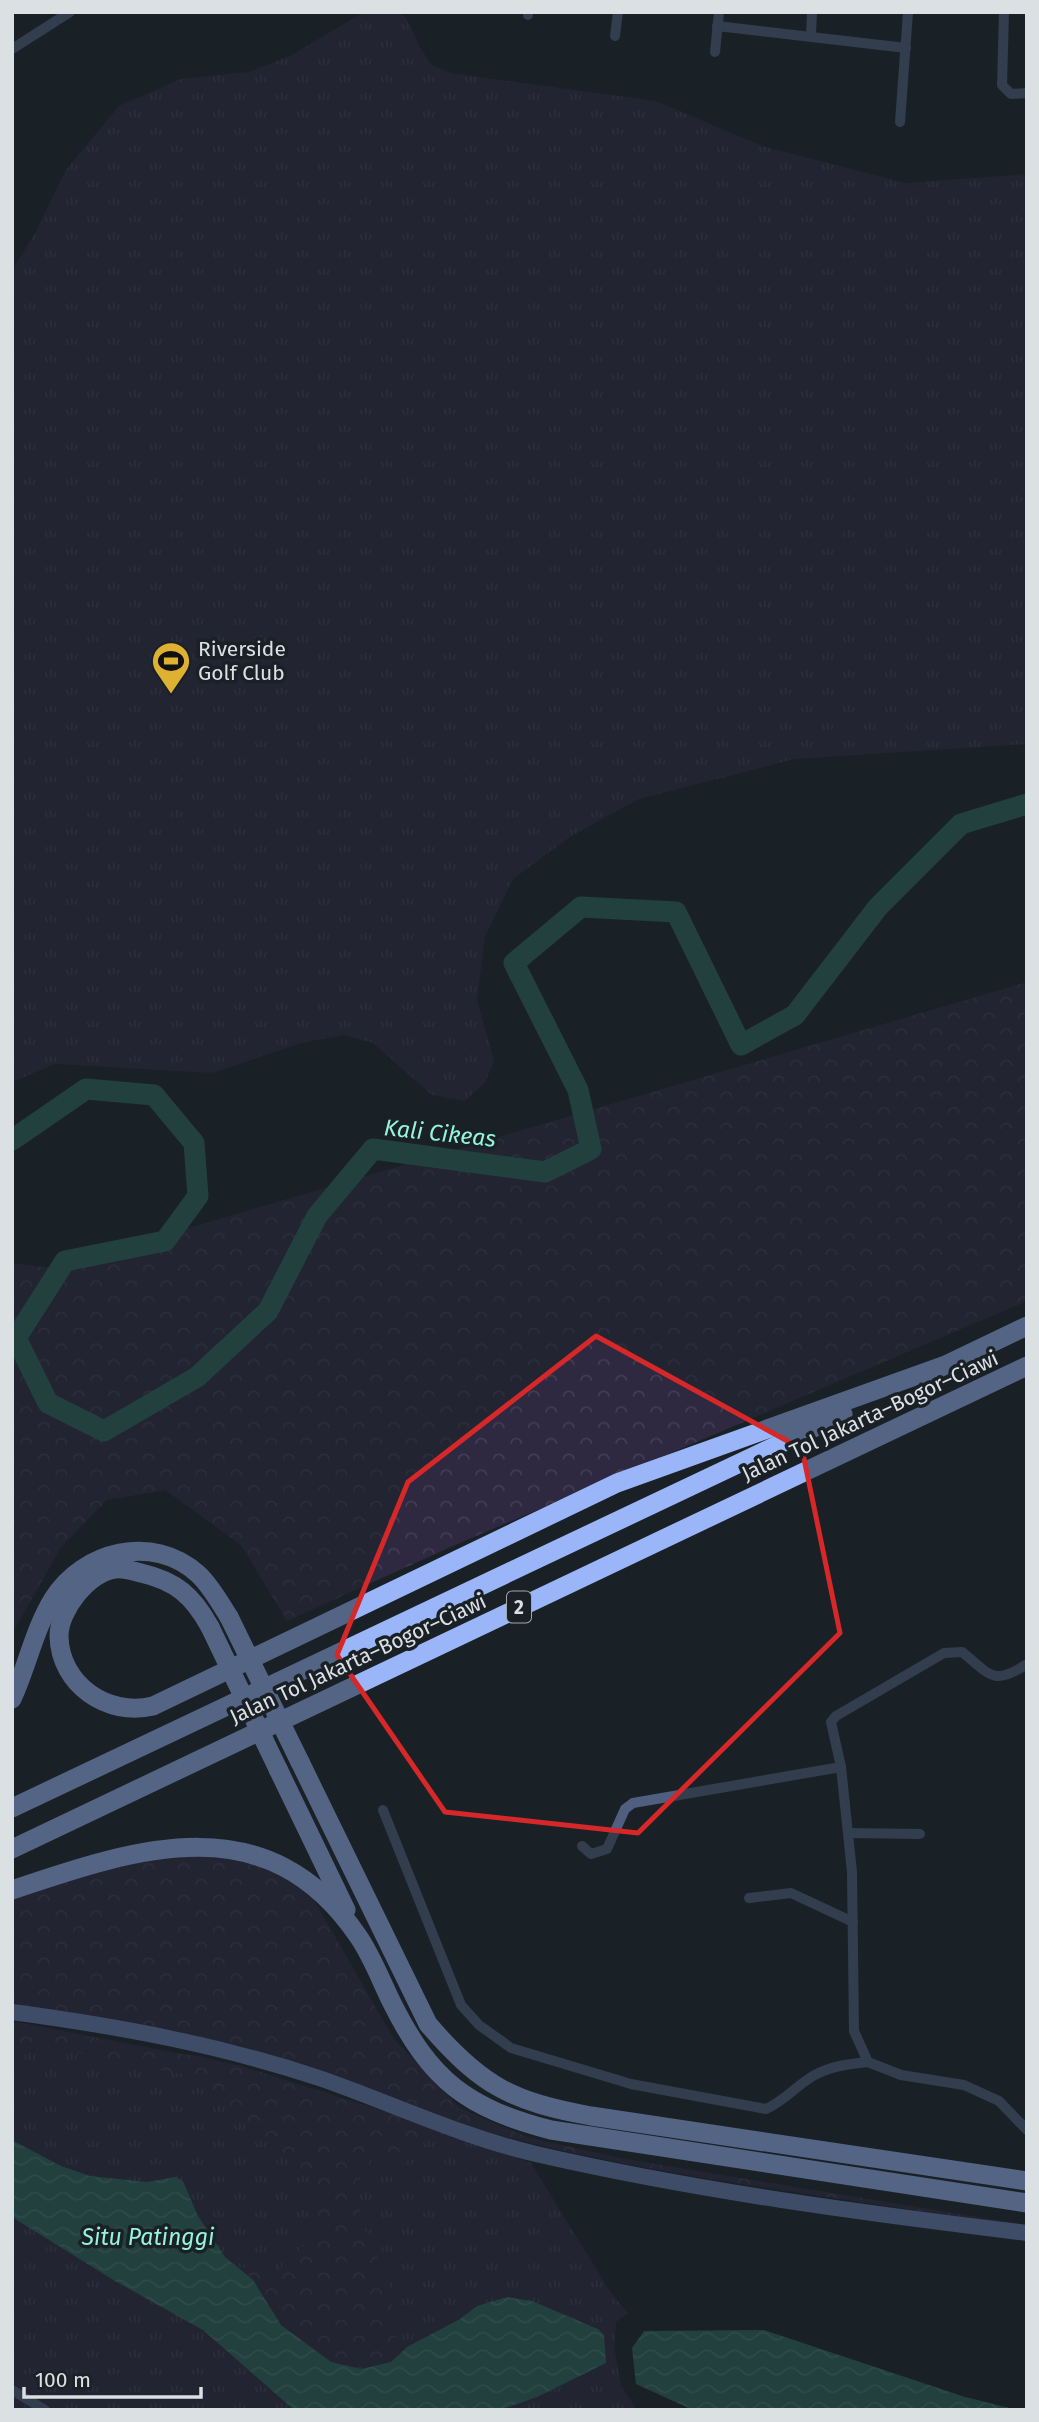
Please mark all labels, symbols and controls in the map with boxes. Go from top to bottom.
place label: Riverside Golf Club [198,636,286,686]
sports icon: Riverside Golf Club [150,640,192,695]
water label: Kali Cikeas [383,1113,498,1153]
street label: Jalan Tol Jakarta–Bogor–Ciawi [738,1345,1002,1487]
street label: Jalan Tol Jakarta–Bogor–Ciawi [226,1588,490,1730]
road number: 2 [507,1592,531,1623]
water label: Situ Patinggi [81,2223,215,2251]
scale bar [24,2356,201,2400]
text: 100 m [35,2367,91,2393]

